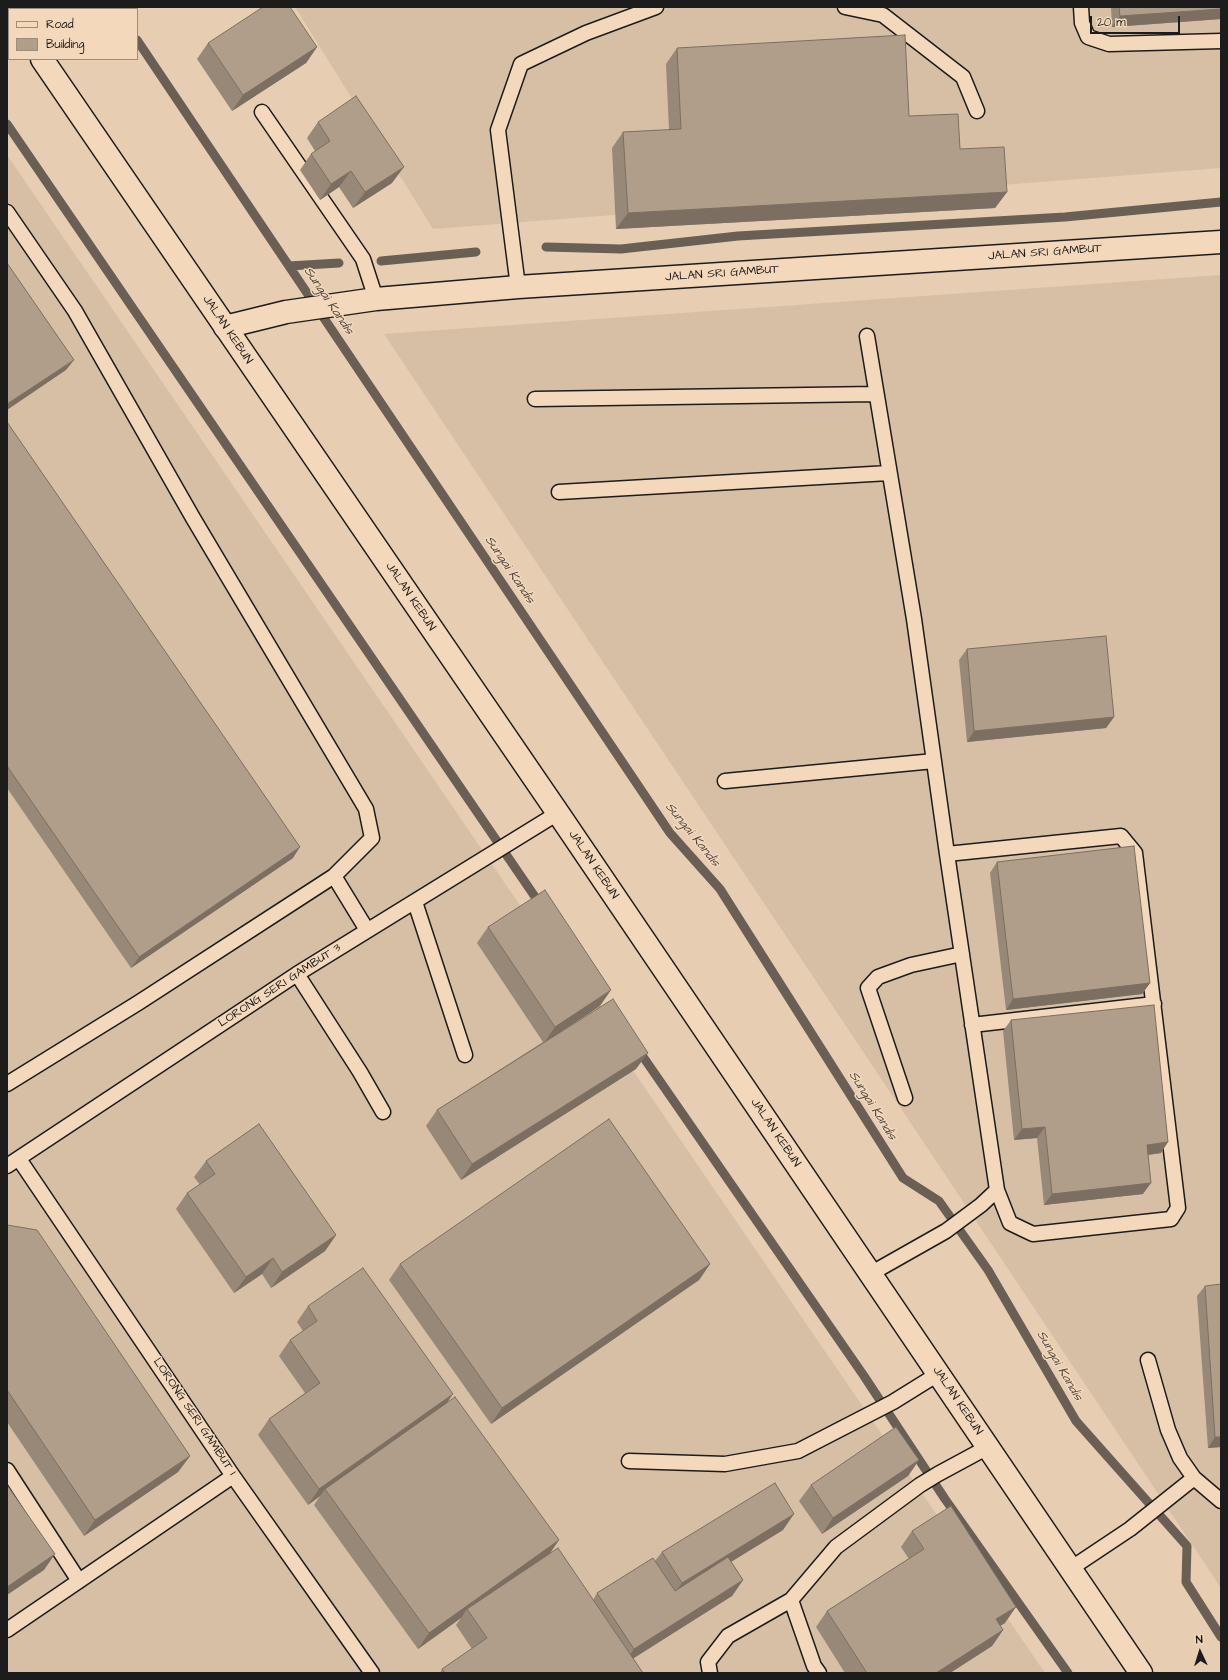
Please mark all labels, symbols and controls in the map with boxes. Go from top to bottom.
legend [8,8,138,60]
scale bar [1092,8,1182,34]
text: 20 m [1097,14,1126,31]
text: Road [46,16,74,33]
text: Building [46,36,84,53]
street label: JALAN SRI GAMBUT [988,242,1102,264]
street label: JALAN SRI GAMBUT [665,263,779,285]
water label: Sungai Kandis [300,264,356,338]
street label: JALAN KEBUN [199,293,255,367]
water label: Sungai Kandis [481,533,537,607]
street label: JALAN KEBUN [382,560,438,634]
water label: Sungai Kandis [661,800,723,870]
street label: JALAN KEBUN [565,828,621,902]
street label: LORONG SERI GAMBUT 3 [216,941,344,1031]
water label: Sungai Kandis [845,1069,899,1143]
street label: JALAN KEBUN [747,1096,803,1170]
water label: Sungai Kandis [1033,1328,1085,1404]
street label: LORONG SERI GAMBUT 1 [149,1356,239,1478]
street label: JALAN KEBUN [929,1364,985,1438]
north arrow [1180,1632,1220,1672]
text: N [1195,1632,1203,1647]

